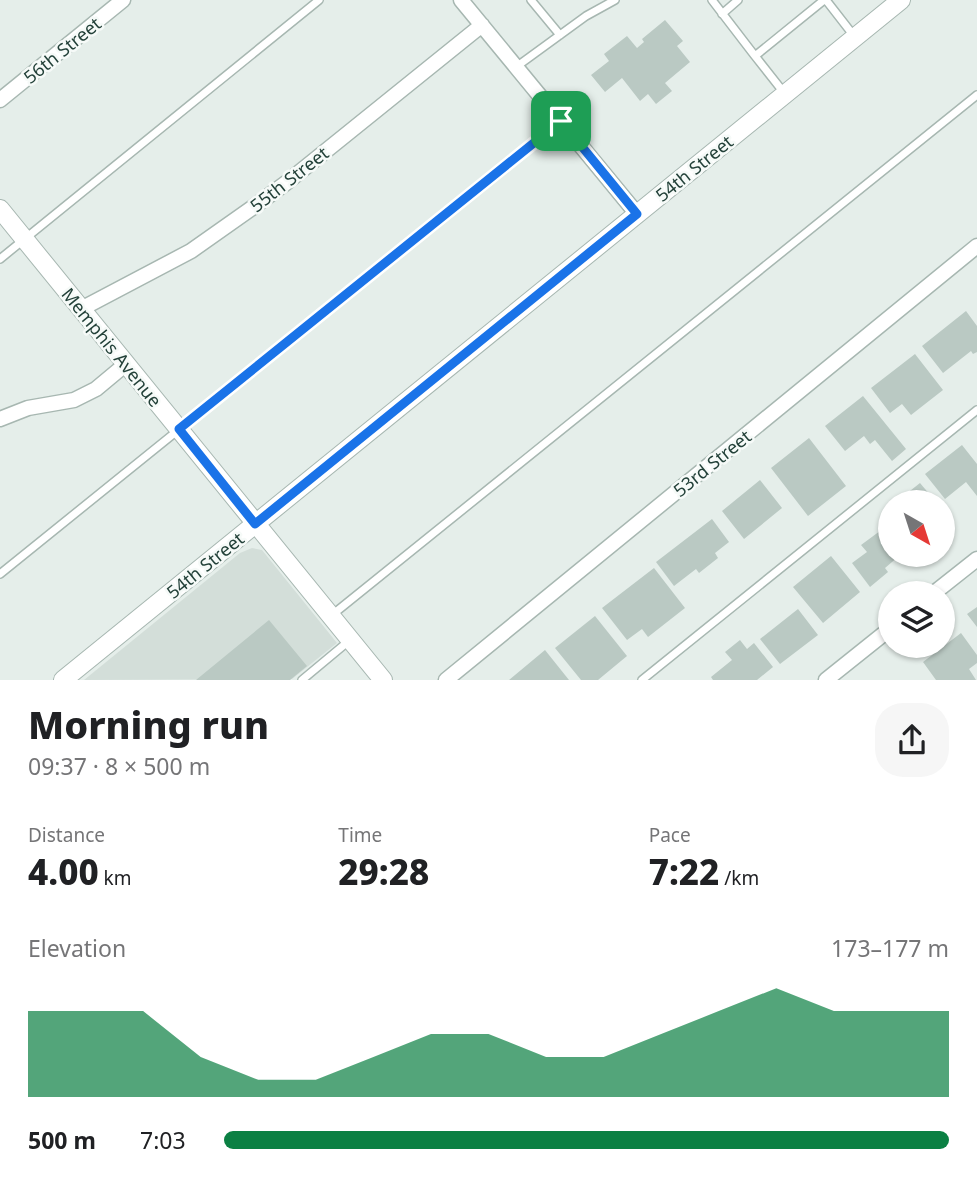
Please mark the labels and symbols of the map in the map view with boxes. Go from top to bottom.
street label: 56th Street [18,11,106,89]
pin [531,91,591,151]
street label: 54th Street [650,129,738,207]
street label: 55th Street [245,141,333,217]
street label: Memphis Avenue [57,282,167,412]
street label: 53rd Street [668,424,756,502]
north arrow [878,490,956,567]
street label: 54th Street [161,526,249,604]

